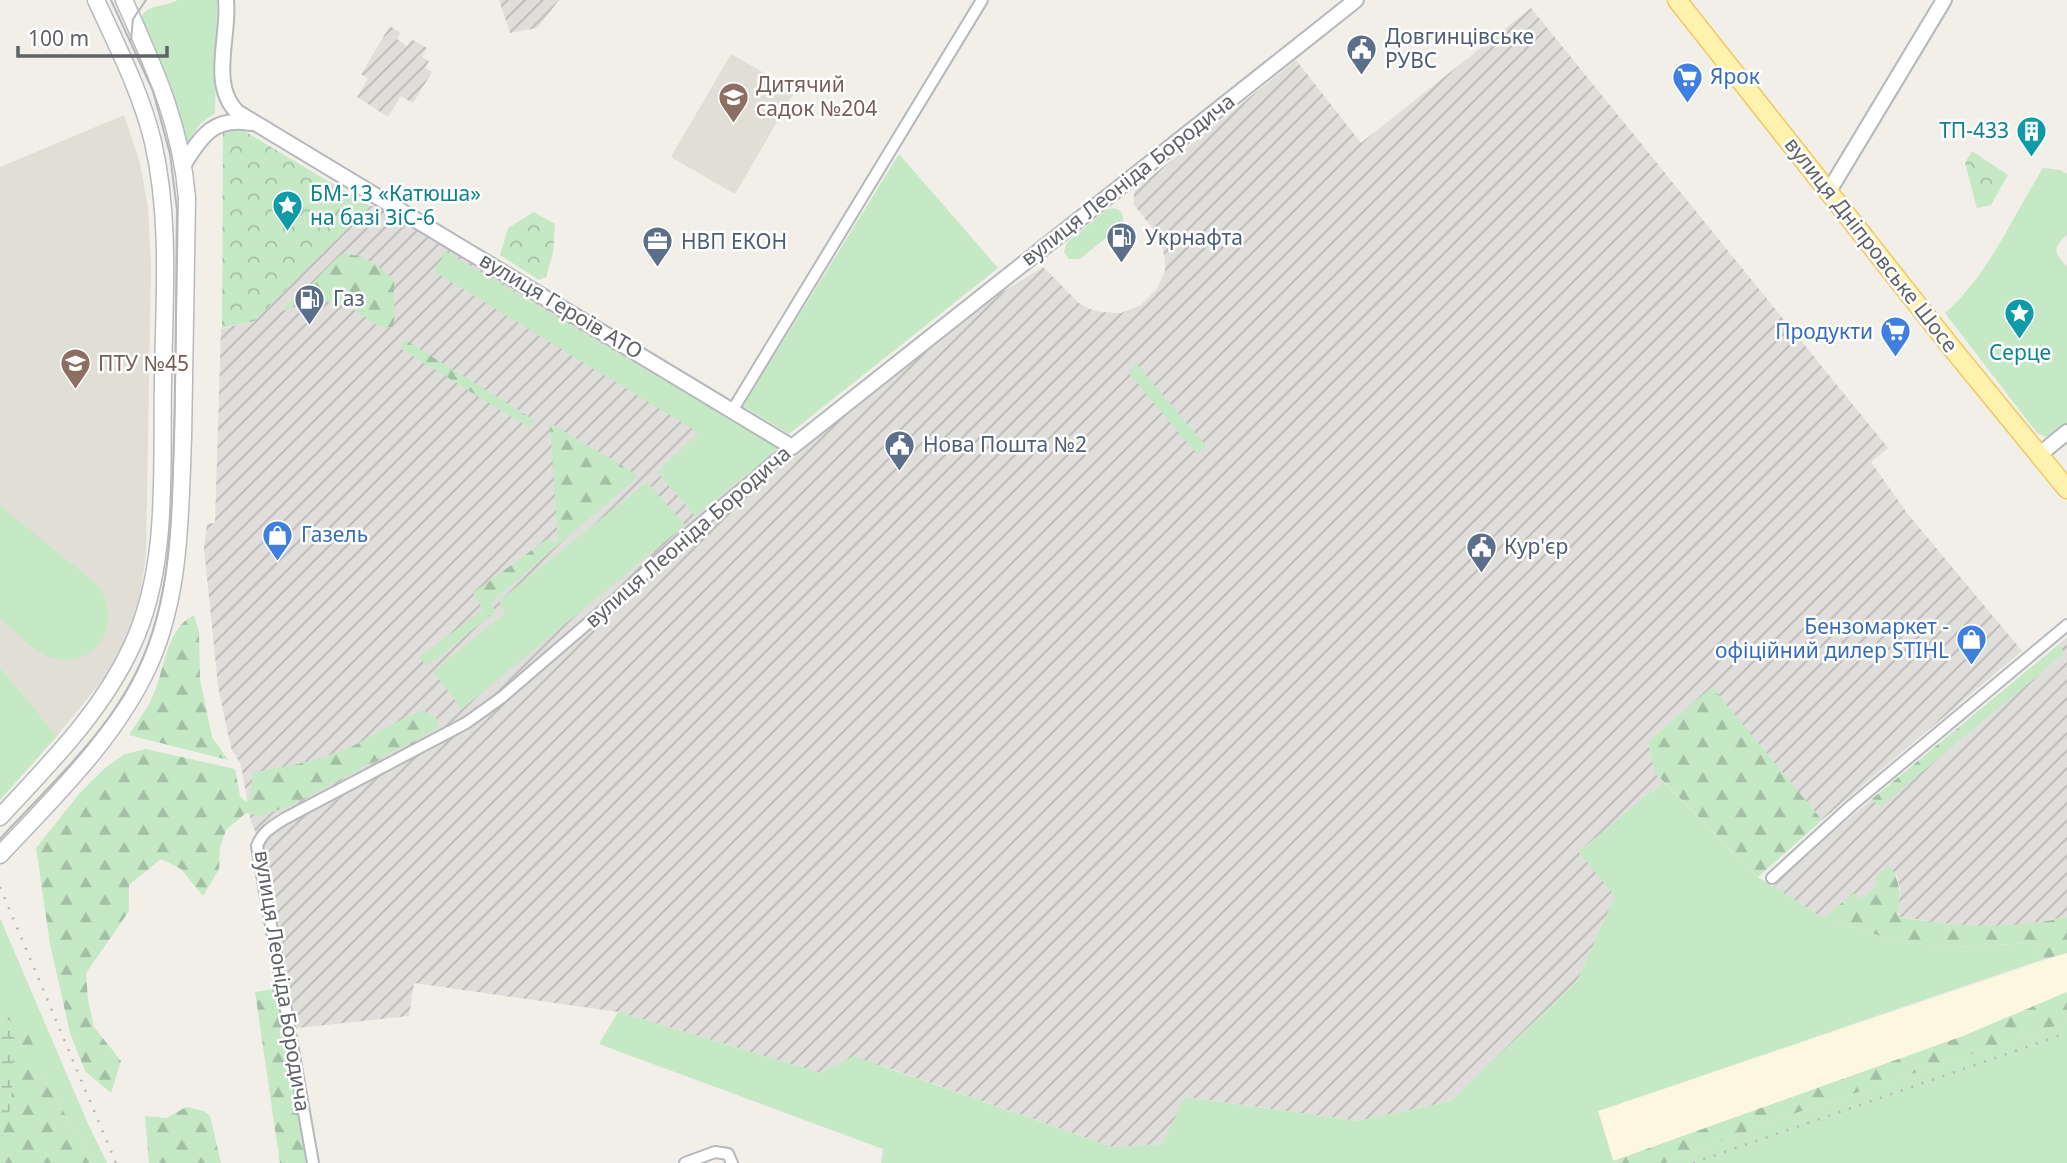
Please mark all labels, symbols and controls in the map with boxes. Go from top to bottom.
scale bar [18,14,166,58]
place label: Довгинцівське РУВС [1385,22,1534,74]
text: 100 m [28,24,89,52]
public building icon: Довгинцівське РУВС [1345,32,1379,76]
supermarket icon: Ярок [1670,60,1704,104]
place label: Ярок [1710,62,1760,90]
place label: Дитячий садок №204 [756,70,877,122]
school or university icon: Дитячий садок №204 [716,80,750,124]
street label: вулиця Леоніда Бородича [1015,87,1240,272]
building icon: ТП-433 [2015,114,2049,158]
place label: ТП-433 [1939,116,2009,144]
street label: вулиця Дніпровське Шосе [1779,131,1965,358]
place label: БМ-13 «Катюша» на базі ЗіС-6 [310,179,481,231]
place icon: БМ-13 «Катюша» на базі ЗіС-6 [270,189,304,233]
fuel station icon: Укрнафта [1105,221,1139,265]
place label: Укрнафта [1145,223,1243,251]
office icon: НВП ЕКОН [641,225,675,269]
place label: НВП ЕКОН [681,227,787,255]
street label: вулиця Героїв АТО [475,245,648,365]
fuel station icon: Газ [293,282,327,326]
place label: Газ [333,284,365,312]
place icon: Серце [2003,296,2037,340]
supermarket icon: Продукти [1879,315,1913,359]
place label: Продукти [1775,317,1873,345]
place label: Серце [1989,338,2051,366]
school or university icon: ПТУ №45 [58,347,92,391]
place label: ПТУ №45 [98,349,189,377]
public building icon: Нова Пошта №2 [883,428,917,472]
place label: Нова Пошта №2 [923,430,1087,458]
street label: вулиця Леоніда Бородича [578,439,796,633]
shop icon: Газель [261,518,295,562]
place label: Газель [301,520,368,548]
public building icon: Кур'єр [1464,530,1498,574]
place label: Кур'єр [1504,532,1568,560]
place label: Бензомаркет - офіційний дилер STIHL [1715,612,1949,664]
shop icon: Бензомаркет - офіційний дилер STIHL [1955,622,1989,666]
street label: вулиця Леоніда Бородича [248,848,317,1114]

